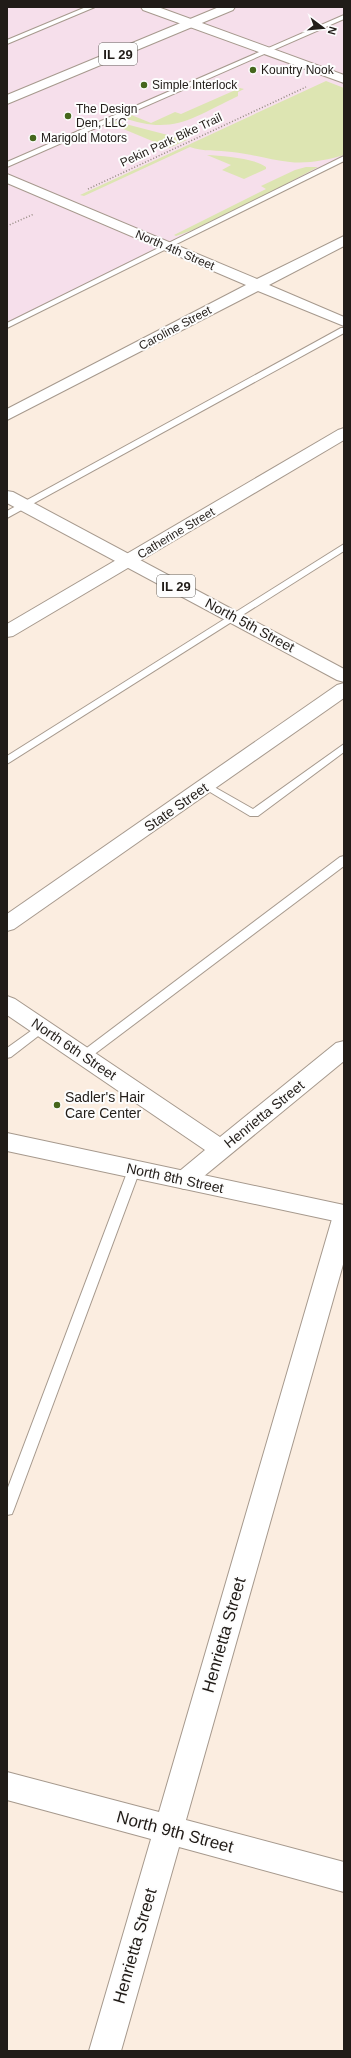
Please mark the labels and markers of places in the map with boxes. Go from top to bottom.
place label: Kountry Nook [261,63,335,77]
marker: Kountry Nook [248,65,258,75]
place label: Simple Interlock [152,78,238,92]
marker: Simple Interlock [139,80,149,90]
place label: The Design Den, LLC [76,102,137,130]
marker: The Design Den, LLC [63,111,73,121]
place label: Marigold Motors [41,131,127,145]
marker: Marigold Motors [28,133,38,143]
place label: Sadler's Hair Care Center [65,1089,145,1121]
marker: Sadler's Hair Care Center [52,1100,62,1110]

